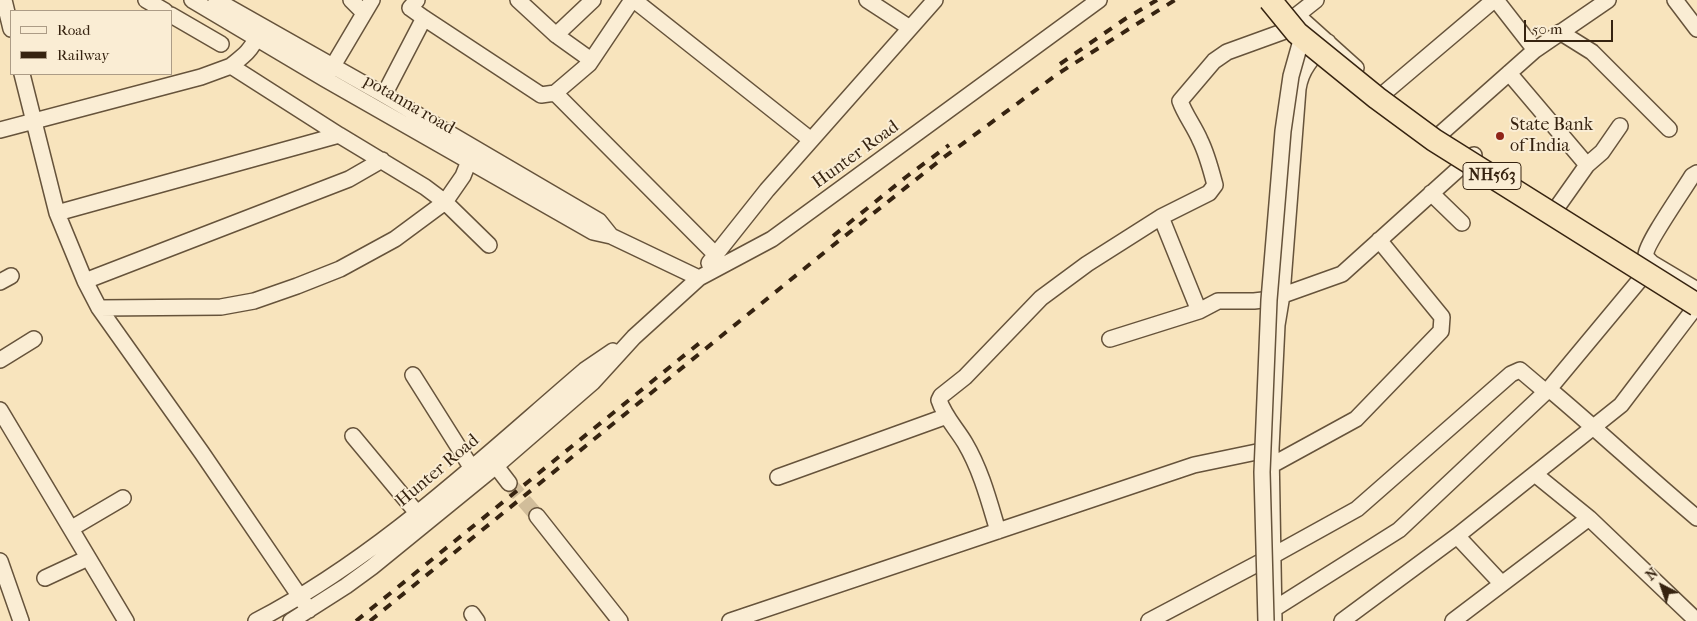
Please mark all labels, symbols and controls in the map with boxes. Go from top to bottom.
legend [10,10,172,75]
scale bar [1527,10,1616,42]
text: 50 m [1532,20,1562,38]
text: Road [57,21,90,39]
text: Railway [57,46,109,64]
street label: potanna road [360,70,458,140]
place label: State Bank of India [1510,115,1593,158]
street label: Hunter Road [809,116,903,194]
marker: State Bank of India [1494,130,1506,142]
road number: NH563 [1463,162,1521,190]
street label: Hunter Road [392,430,484,512]
north arrow [1637,561,1687,611]
text: N [1642,564,1661,584]

